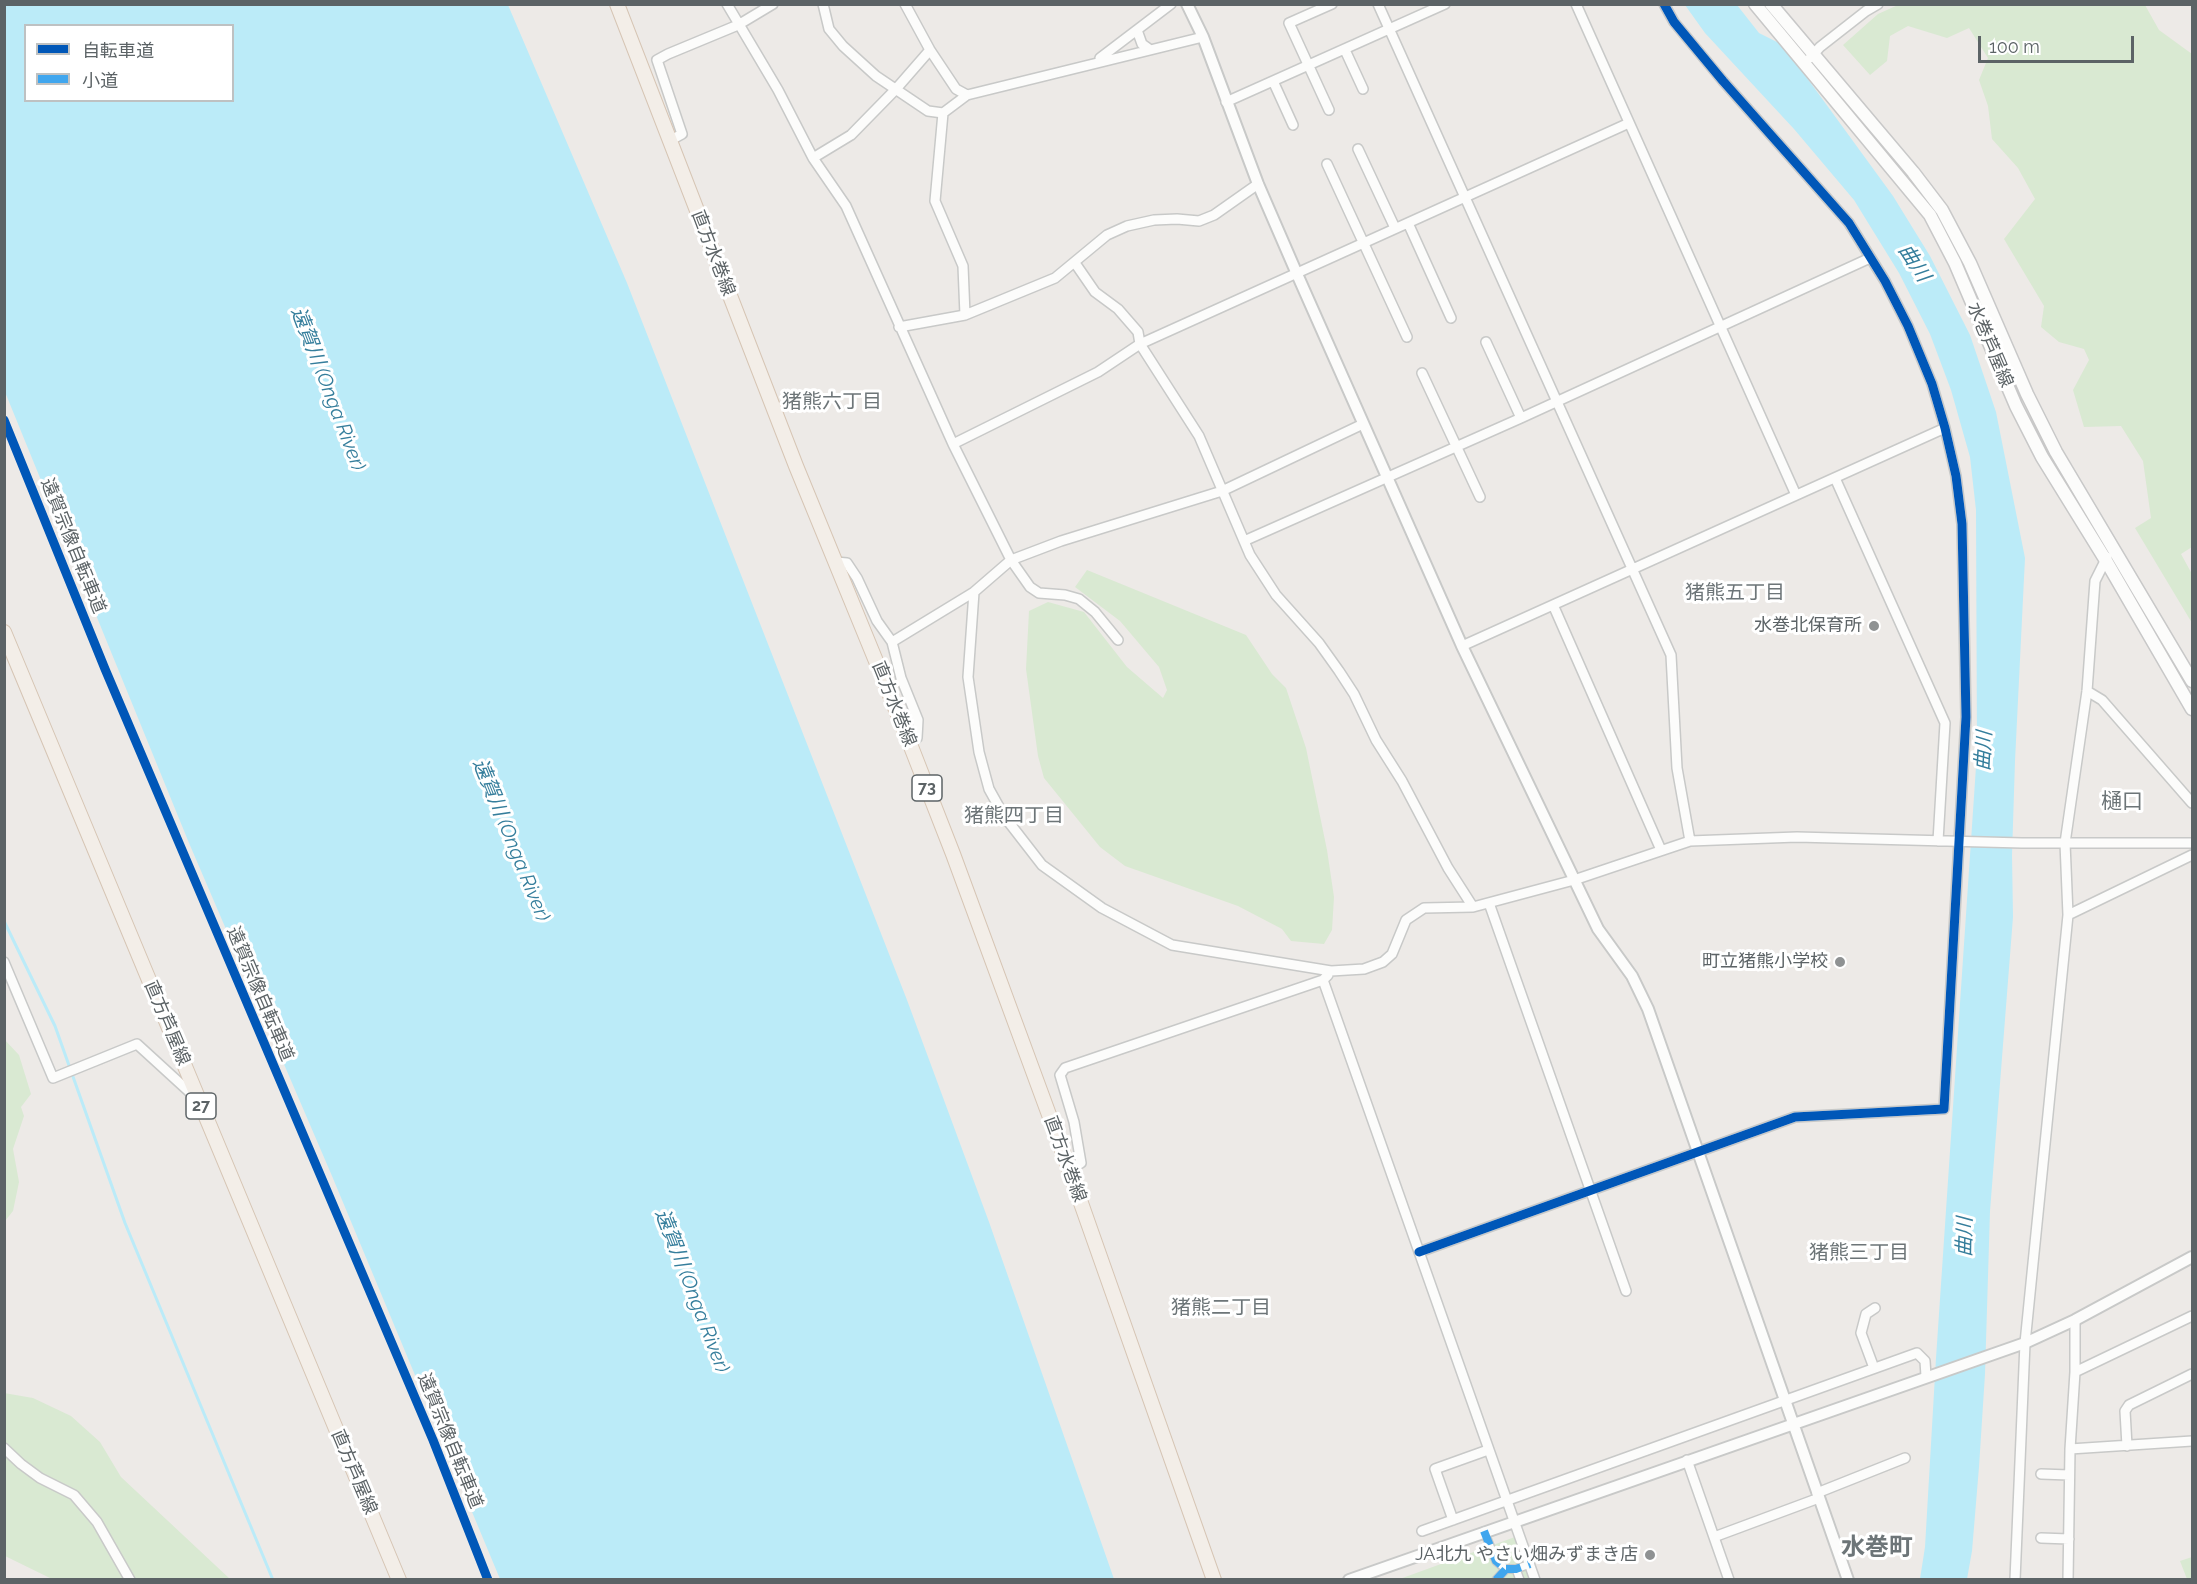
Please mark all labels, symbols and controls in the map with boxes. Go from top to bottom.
legend [24,24,234,102]
scale bar [1981,24,2137,62]
text: 100 m [1989,36,2040,57]
text: 自転車道 [82,40,154,61]
text: 小道 [82,70,118,91]
street label: 直方水巻線 [687,207,739,299]
water label: 曲川 [1893,240,1935,286]
street label: 水巻芦屋線 [1962,299,2018,391]
water label: 遠賀川 (Onga River) [286,304,370,474]
district label: 猪熊六丁目 [782,390,882,414]
street label: 遠賀宗像自転車道 [36,475,110,617]
district label: 猪熊五丁目 [1685,581,1785,605]
place label: 水巻北保育所 [1754,615,1862,637]
marker: 水巻北保育所 [1867,619,1881,633]
street label: 直方水巻線 [867,658,921,750]
water label: 曲川 [1971,730,1997,772]
water label: 遠賀川 (Onga River) [467,755,555,925]
road number: 73 [912,775,942,801]
district label: 樋口 [2101,789,2143,815]
district label: 猪熊四丁目 [964,804,1064,828]
street label: 遠賀宗像自転車道 [222,924,298,1064]
place label: 町立猪熊小学校 [1702,951,1828,973]
marker: 町立猪熊小学校 [1833,955,1847,969]
street label: 直方芦屋線 [139,977,195,1069]
road number: 27 [186,1093,216,1119]
street label: 直方水巻線 [1039,1113,1091,1205]
water label: 遠賀川 (Onga River) [650,1206,734,1376]
water label: 曲川 [1953,1217,1977,1257]
district label: 猪熊三丁目 [1809,1241,1909,1265]
district label: 猪熊二丁目 [1171,1296,1271,1320]
street label: 遠賀宗像自転車道 [413,1370,487,1512]
street label: 直方芦屋線 [326,1426,382,1518]
district label: 水巻町 [1841,1534,1913,1562]
place label: JA北九 やさい畑みずまき店 [1415,1544,1638,1566]
marker: JA北九 やさい畑みずまき店 [1643,1548,1657,1562]

